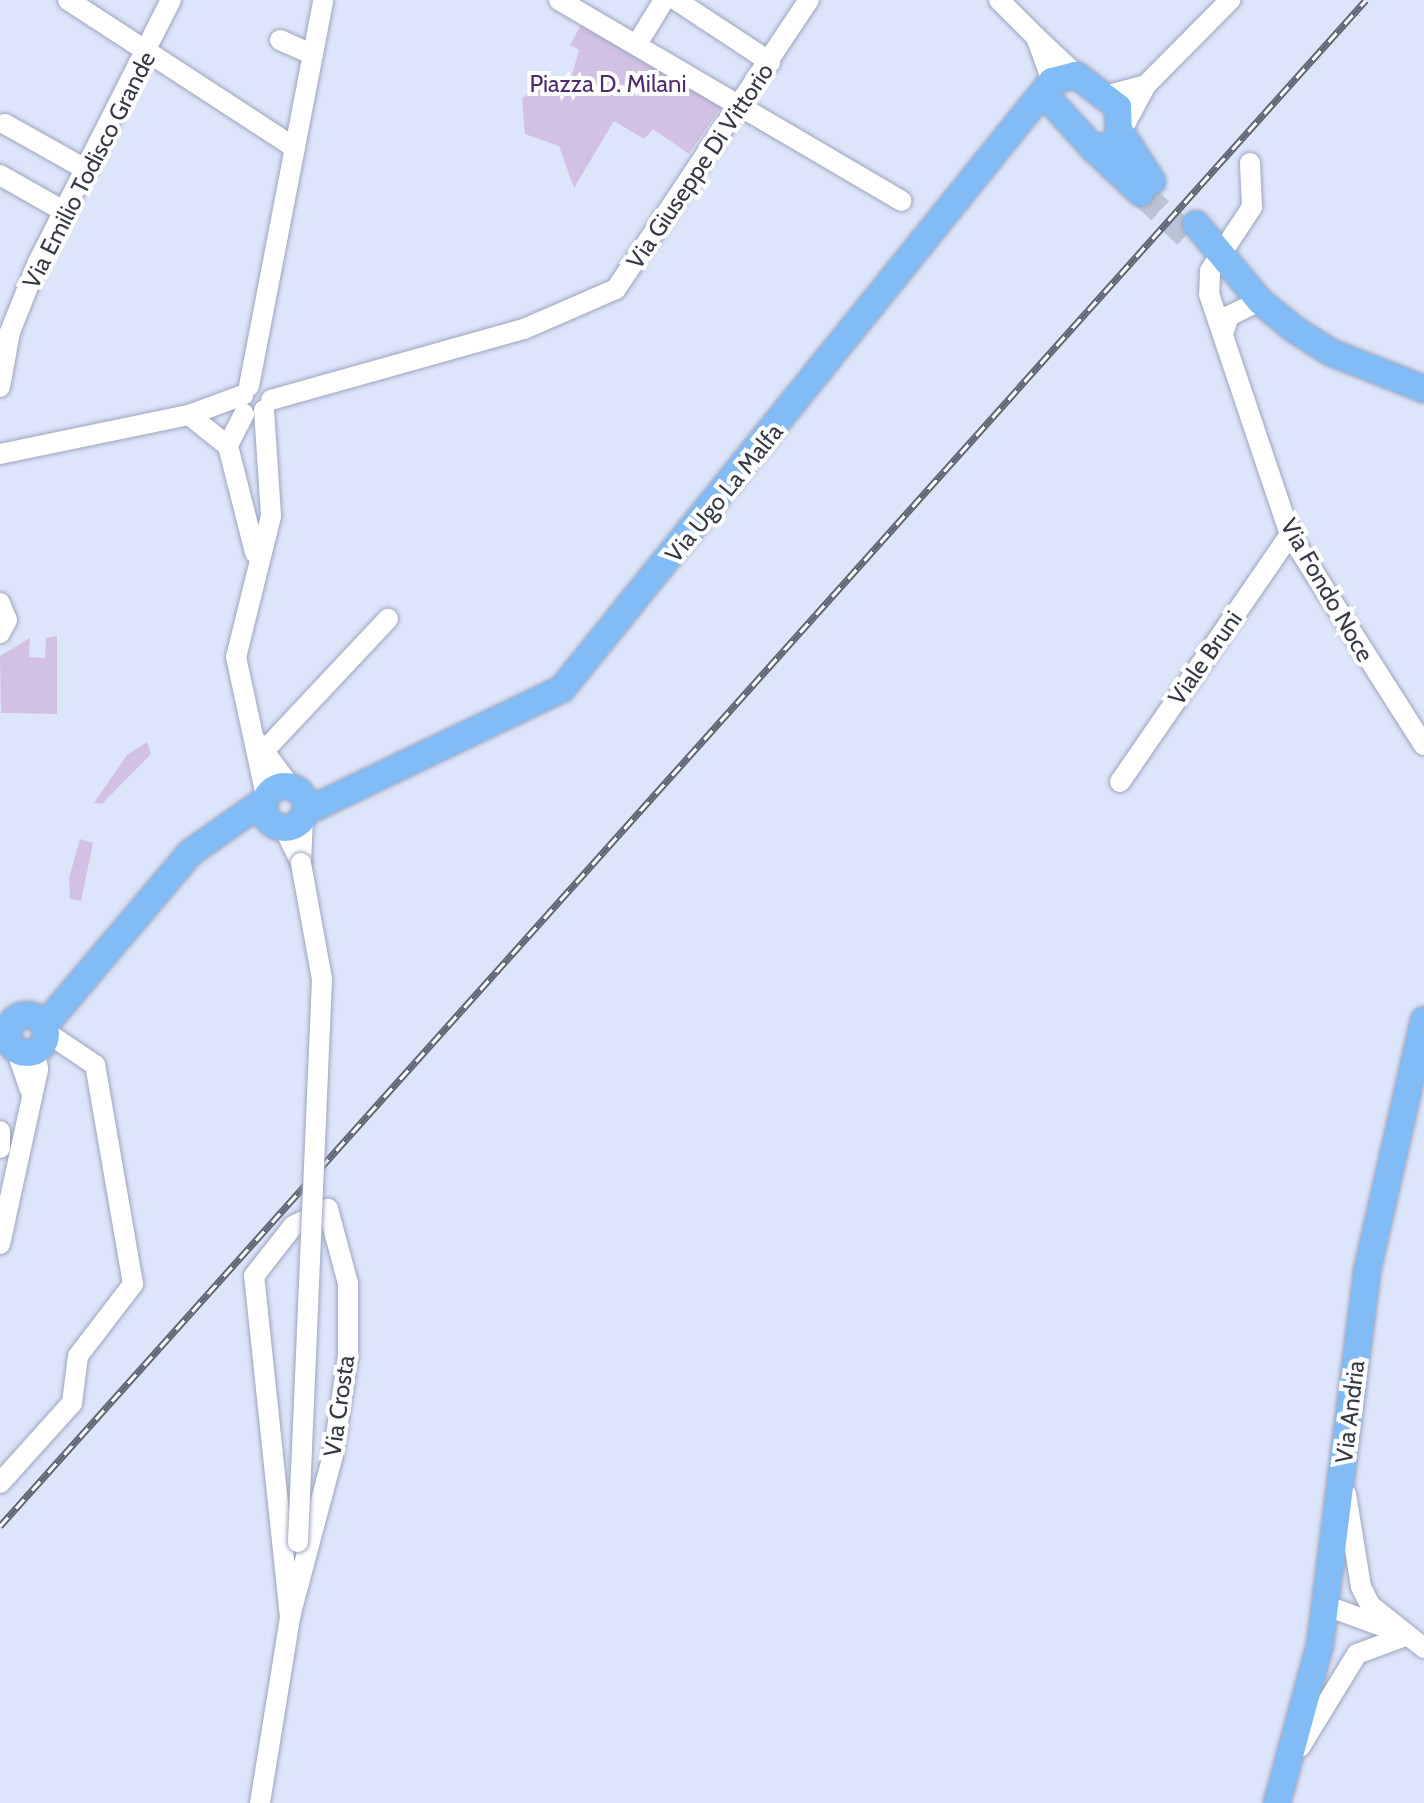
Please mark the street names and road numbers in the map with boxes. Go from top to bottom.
street label: Via Emilio Todisco Grande [17,47,161,293]
street label: Via Giuseppe Di Vittorio [620,58,780,274]
street label: Via Ugo La Malfa [659,418,789,568]
street label: Via Fondo Noce [1274,513,1380,667]
street label: Viale Bruni [1162,605,1248,711]
street label: Via Crosta [318,1353,360,1459]
street label: Via Andria [1329,1359,1371,1465]

